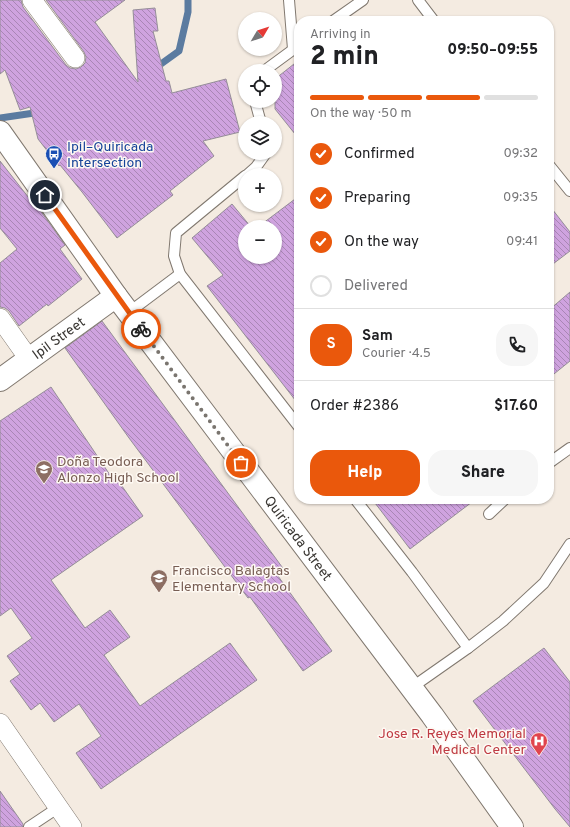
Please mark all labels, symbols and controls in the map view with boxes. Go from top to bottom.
north arrow [238,12,282,56]
map controls [238,12,282,264]
text: Arriving in [310,27,371,43]
text: 2 min [310,41,379,74]
text: 09:50–09:55 [447,41,538,60]
button: locate [238,64,282,108]
text: On the way · 50 m [310,106,412,122]
button: layers [238,116,282,160]
place label: Ipil–Quiricada Intersection [67,139,153,172]
icon: check [310,143,332,165]
bus stop icon: Ipil–Quiricada Intersection [44,144,64,169]
text: Confirmed [344,145,415,164]
text: 09:32 [503,146,538,162]
button: + [238,168,282,212]
pin [28,178,62,212]
icon: home [34,184,56,206]
icon: check [310,187,332,209]
text: Preparing [344,189,411,208]
text: 09:35 [503,190,538,206]
button: − [238,220,282,264]
icon: check [310,231,332,253]
text: On the way [344,233,419,252]
text: 09:41 [506,234,538,250]
text: Delivered [344,277,408,296]
courier [121,309,161,349]
street label: Ipil Street [30,314,89,364]
icon: bike [130,318,152,340]
button: phone [496,324,538,366]
text: Sam [362,327,393,346]
text: S [326,335,336,354]
text: Courier · 4.5 [362,346,431,362]
text: Order #2386 [310,397,399,416]
text: $17.60 [494,397,538,416]
pin [224,446,258,480]
button: Help [310,450,420,496]
button: Share [428,450,538,496]
icon: bag [230,452,252,474]
place label: Doña Teodora Alonzo High School [57,454,179,487]
school or university icon: Doña Teodora Alonzo High School [34,459,54,484]
street label: Quiricada Street [260,493,335,585]
place label: Francisco Balagtas Elementary School [172,563,291,596]
school or university icon: Francisco Balagtas Elementary School [149,568,169,593]
place label: Jose R. Reyes Memorial Medical Center [378,726,527,759]
hospital icon: Jose R. Reyes Memorial Medical Center [529,731,549,756]

